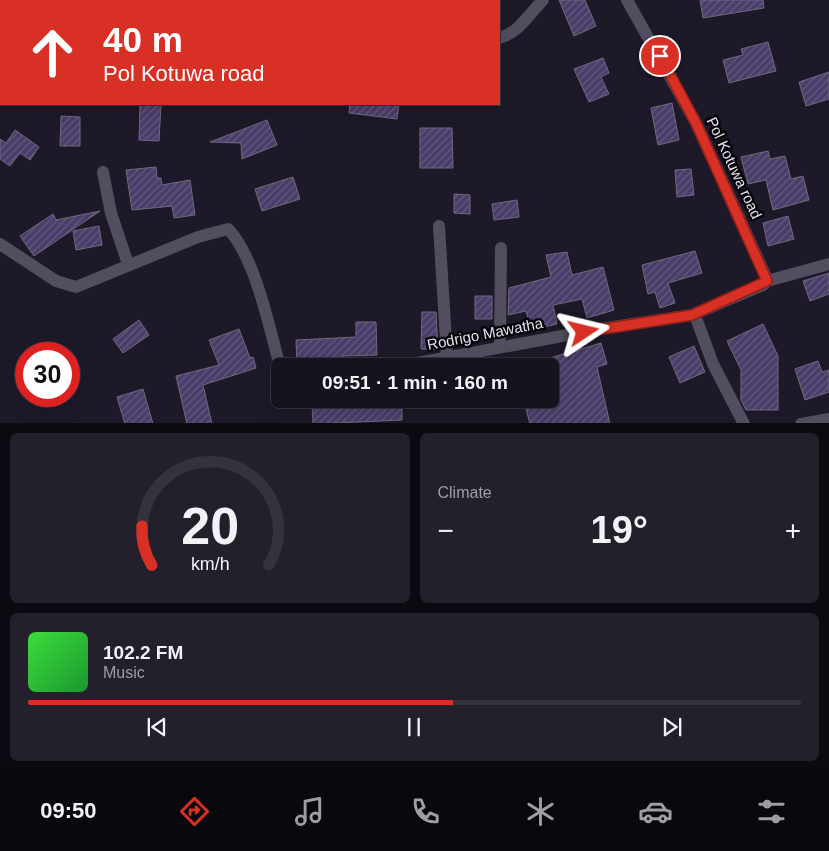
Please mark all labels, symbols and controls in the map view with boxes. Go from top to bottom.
icon: ahead [20,20,85,85]
text: 40 m [103,20,183,59]
pin [639,35,681,77]
icon: arrive [646,42,674,70]
text: Pol Kotuwa road [103,61,264,86]
street label: Pol Kotuwa road [703,114,765,221]
position arrow [557,305,609,357]
street label: Rodrigo Mawatha [426,314,545,353]
speed limit sign: 30 [15,342,80,407]
text: 09:51 · 1 min · 160 m [322,372,508,393]
text: Climate [438,484,492,501]
text: 20 [181,497,239,555]
text: 19° [591,509,648,551]
text: − [438,515,454,546]
text: + [785,515,801,546]
text: km/h [190,554,229,574]
text: 102.2 FM [103,642,183,663]
text: Music [103,664,145,681]
icon: previous [143,713,171,741]
icon: pause [400,713,428,741]
icon: next [658,713,686,741]
icon: directions [177,794,212,829]
icon: music [292,794,327,829]
icon: phone [408,794,443,829]
icon: climate [523,794,558,829]
icon: car [638,794,673,829]
icon: filters [754,794,789,829]
text: 09:50 [40,798,96,823]

